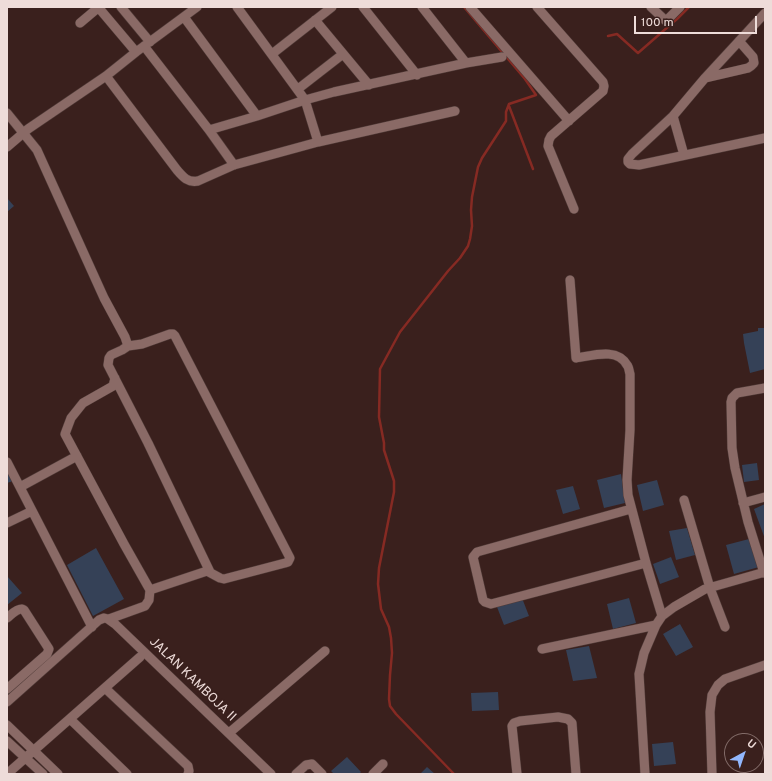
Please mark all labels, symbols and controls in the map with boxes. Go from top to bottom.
scale bar [636,8,759,34]
text: 100 m [641,15,674,31]
street label: JALAN KAMBOJA II [145,635,239,725]
north arrow [724,733,764,773]
text: U [744,737,759,752]

